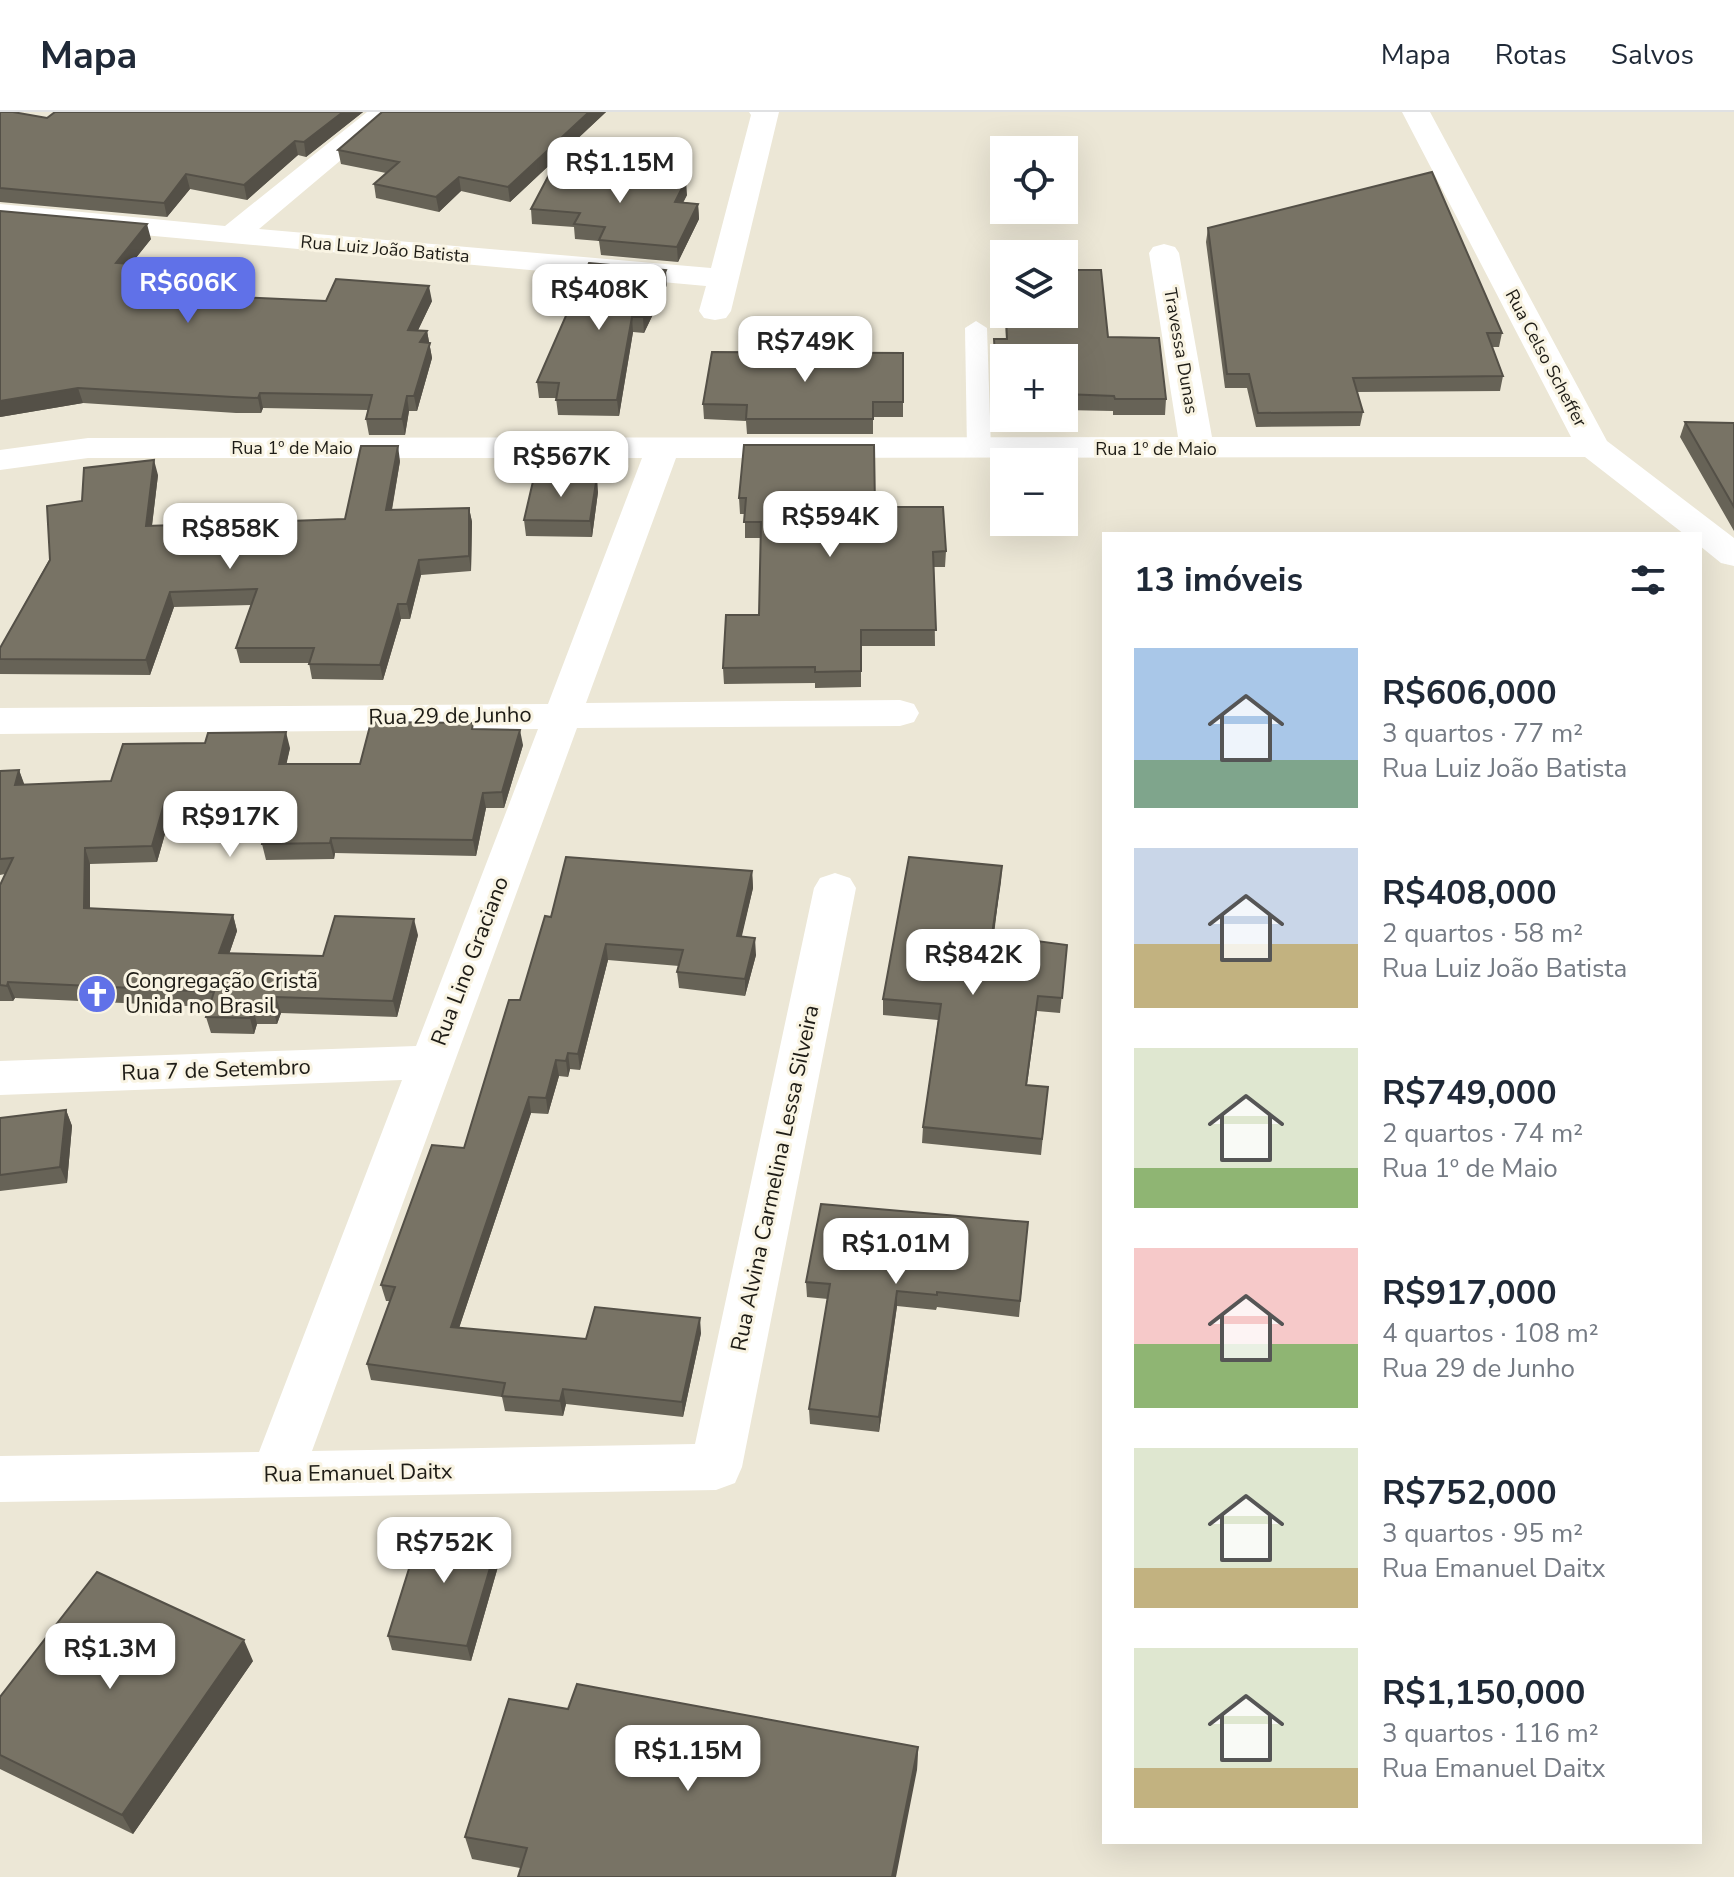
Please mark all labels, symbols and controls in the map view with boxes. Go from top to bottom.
text: Mapa [40,30,137,81]
text: Mapa [1381,36,1451,74]
text: Rotas [1495,36,1567,74]
text: Salvos [1611,36,1694,74]
map controls [990,136,1078,536]
button: locate [990,136,1078,224]
pin: R$1.15M [546,137,694,205]
text: R$1.15M [565,145,675,180]
street label: Rua Luiz João Batista [299,230,471,268]
button: layers [990,240,1078,328]
pin: R$606K [123,257,253,325]
pin: R$408K [534,264,664,332]
text: R$606K [139,265,237,300]
text: R$408K [550,272,648,307]
street label: Rua Celso Scheffer [1500,285,1593,431]
street label: Travessa Dunas [1158,286,1204,416]
pin: R$749K [740,316,870,384]
text: R$749K [756,324,854,359]
button: + [990,344,1078,432]
pin: R$567K [496,431,626,499]
street label: Rua 1º de Maio [231,436,353,460]
street label: Rua 1º de Maio [1095,437,1217,461]
text: R$567K [512,439,610,474]
button: − [990,448,1078,536]
pin: R$594K [765,491,895,559]
text: R$594K [781,499,879,534]
pin: R$858K [165,503,295,571]
text: R$858K [181,511,279,546]
text: 13 imóveis [1134,557,1303,603]
icon: filters [1626,558,1670,602]
text: R$606,000 [1382,670,1557,716]
icon: home [1198,680,1294,776]
street label: Rua 29 de Junho [368,700,532,732]
text: 3 quartos · 77 m² [1382,716,1583,751]
text: Rua Luiz João Batista [1382,751,1627,786]
pin: R$917K [165,791,295,859]
text: R$917K [181,799,279,834]
text: R$408,000 [1382,870,1557,916]
street label: Rua Lino Graciano [424,872,516,1050]
icon: home [1198,880,1294,976]
text: 2 quartos · 58 m² [1382,916,1583,951]
pin: R$842K [908,929,1038,997]
text: R$842K [924,937,1022,972]
text: Rua Luiz João Batista [1382,951,1627,986]
place label: Congregação Cristã Unida no Brasil [125,966,318,1021]
church icon: Congregação Cristã Unida no Brasil [76,973,118,1015]
street label: Rua Alvina Carmelina Lessa Silveira [724,1002,826,1354]
street label: Rua 7 de Setembro [121,1052,311,1088]
text: R$749,000 [1382,1070,1557,1116]
icon: home [1198,1080,1294,1176]
text: 2 quartos · 74 m² [1382,1116,1583,1151]
text: Rua 1º de Maio [1382,1151,1558,1186]
pin: R$1.01M [822,1218,970,1286]
text: R$1.01M [841,1226,951,1261]
text: R$917,000 [1382,1270,1557,1316]
icon: home [1198,1280,1294,1376]
text: 4 quartos · 108 m² [1382,1316,1599,1351]
text: Rua 29 de Junho [1382,1351,1575,1386]
street label: Rua Emanuel Daitx [263,1456,453,1490]
text: R$752,000 [1382,1470,1557,1516]
icon: home [1198,1480,1294,1576]
text: 3 quartos · 95 m² [1382,1516,1583,1551]
pin: R$752K [379,1517,509,1585]
text: R$752K [395,1525,493,1560]
text: Rua Emanuel Daitx [1382,1551,1605,1586]
pin: R$1.3M [45,1623,175,1691]
text: R$1.3M [63,1631,157,1666]
text: R$1,150,000 [1382,1670,1585,1716]
icon: home [1198,1680,1294,1776]
text: 3 quartos · 116 m² [1382,1716,1599,1751]
pin: R$1.15M [614,1725,762,1793]
text: R$1.15M [633,1733,743,1768]
text: Rua Emanuel Daitx [1382,1751,1605,1786]

